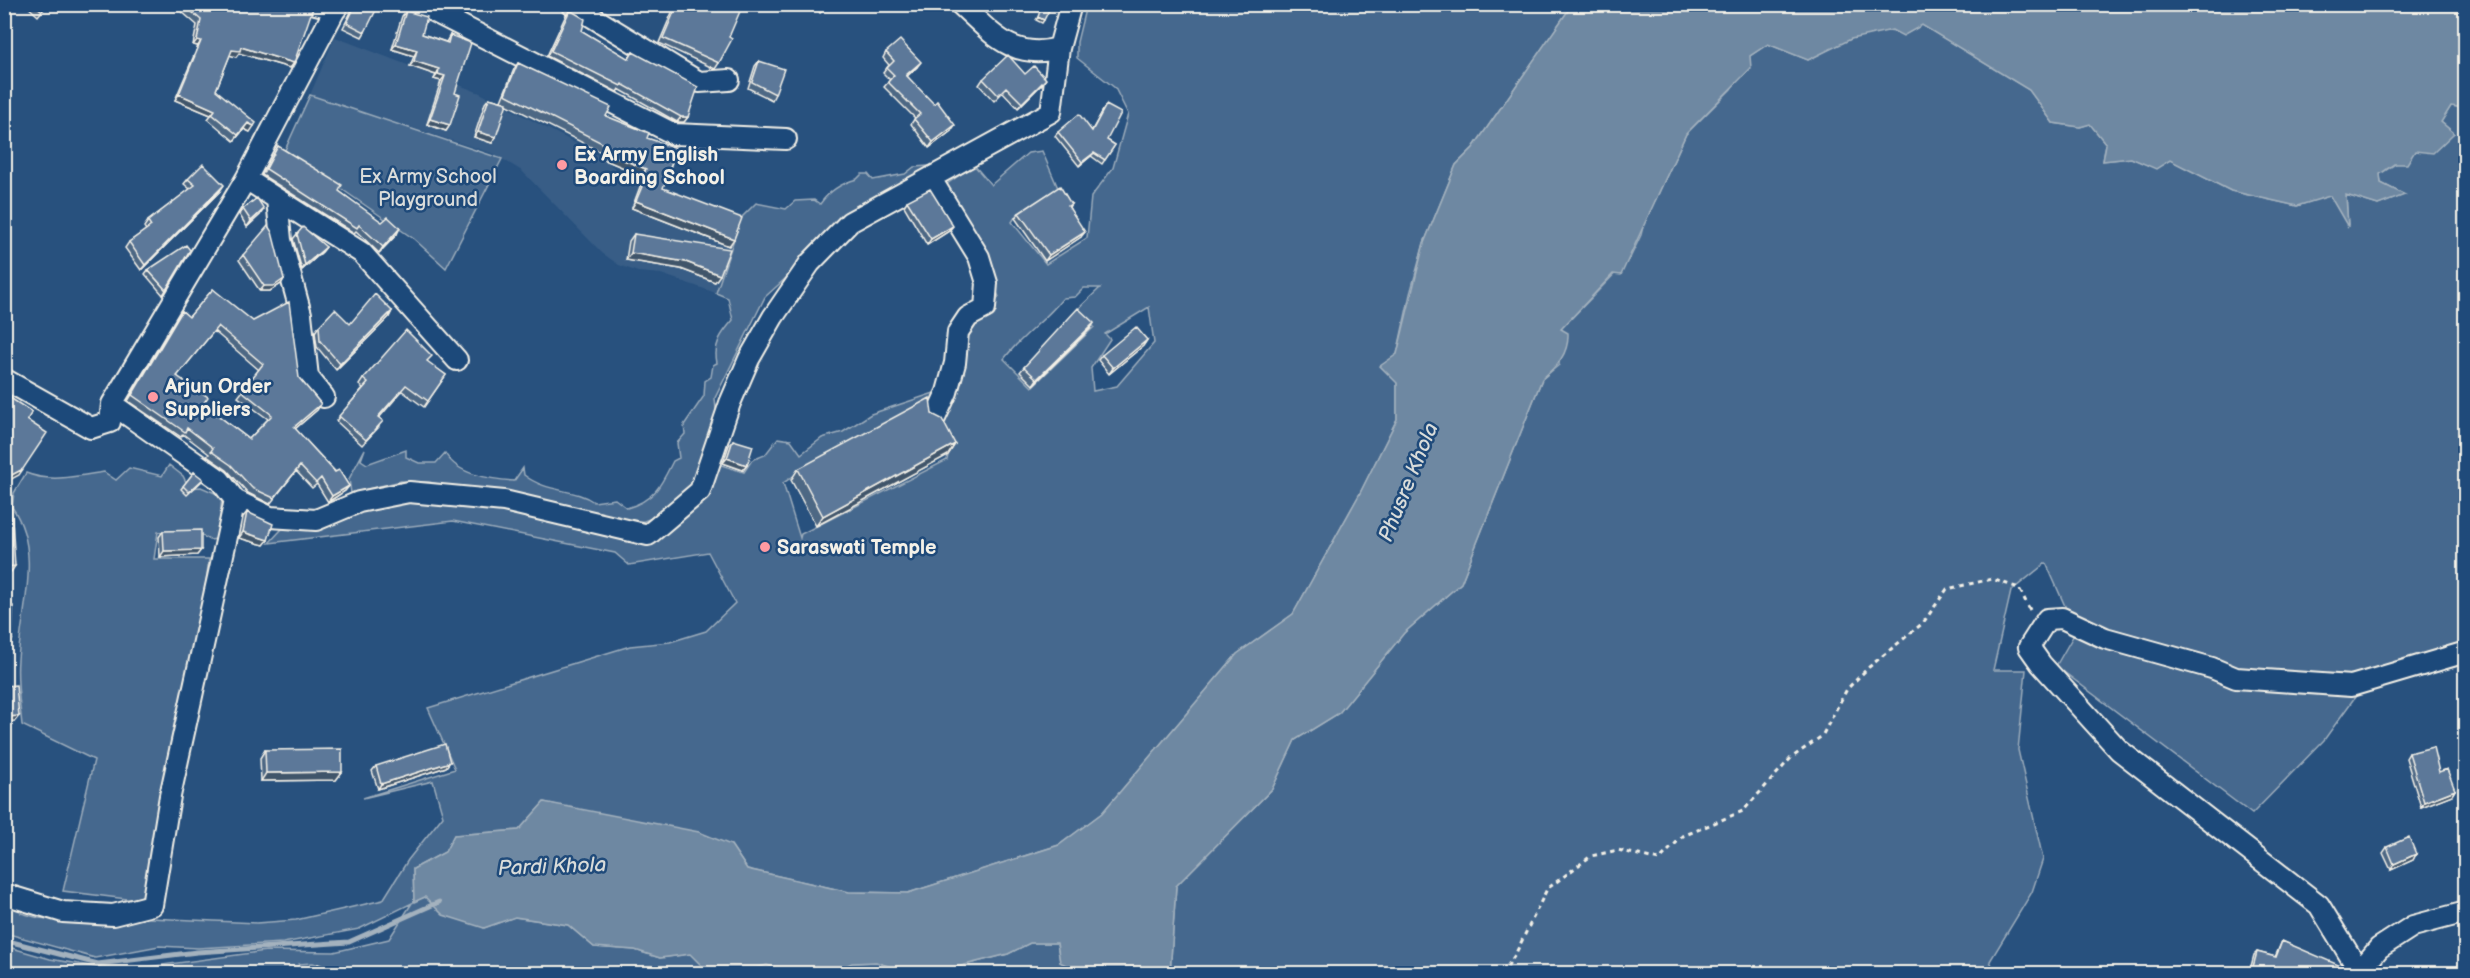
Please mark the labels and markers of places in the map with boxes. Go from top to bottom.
place label: Ex Army English Boarding School [574,143,725,190]
marker: Ex Army English Boarding School [555,158,569,172]
place label: Arjun Order Suppliers [164,375,272,422]
marker: Arjun Order Suppliers [146,390,160,404]
place label: Saraswati Temple [777,536,937,560]
marker: Saraswati Temple [758,540,772,554]

